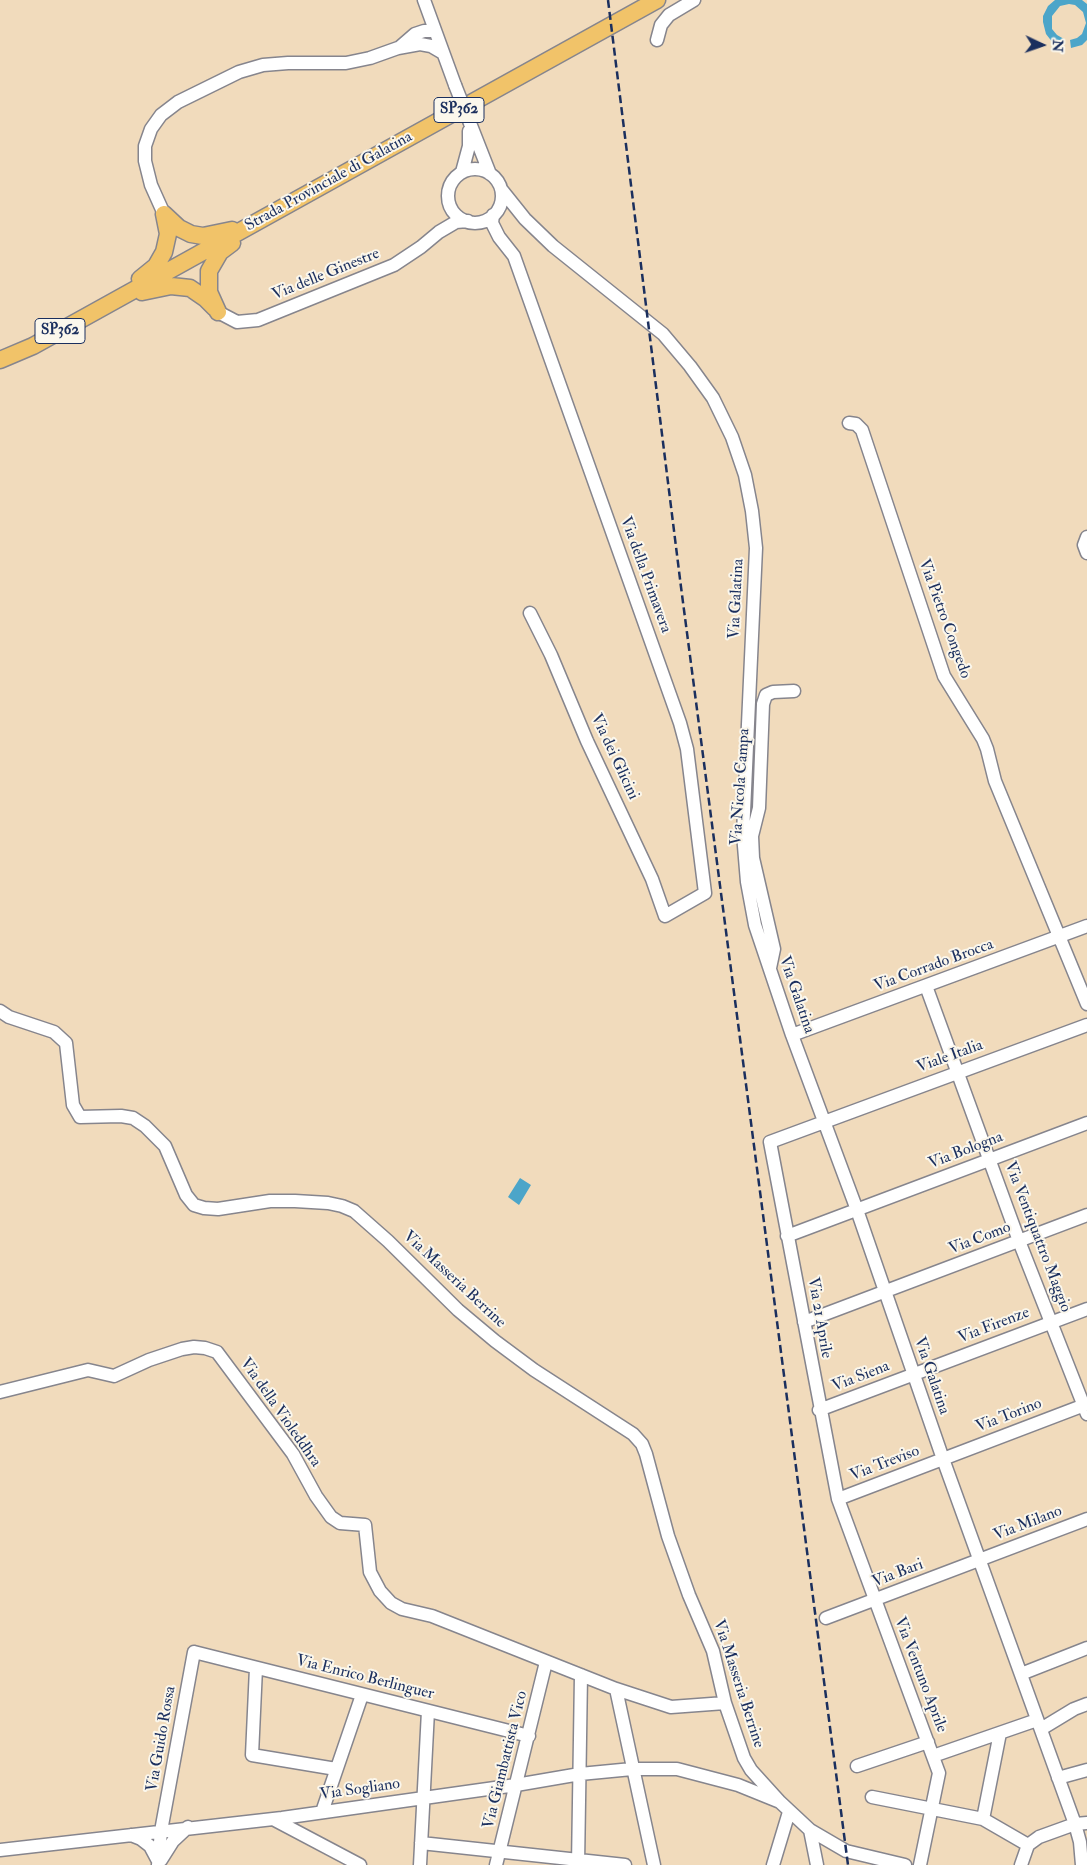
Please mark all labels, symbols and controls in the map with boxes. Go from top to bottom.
north arrow [1017,20,1067,70]
text: N [1049,39,1066,53]
road number: SP362 [434,98,484,122]
street label: Strada Provinciale di Galatina [242,128,416,236]
street label: Via delle Ginestre [269,245,383,305]
road number: SP362 [35,318,85,344]
street label: Via della Primavera [615,514,675,636]
street label: Via Pietro Congedo [913,557,975,681]
street label: Via Galatina [725,558,749,640]
street label: Via dei Glicini [586,711,642,803]
street label: Via Nicola Campa [727,728,755,846]
street label: Via Corrado Brocca [872,935,996,997]
street label: Via Galatina [774,954,818,1036]
street label: Viale Italia [914,1036,986,1078]
street label: Via Bologna [926,1128,1006,1174]
street label: Via Ventiquattro Maggio [999,1159,1075,1315]
street label: Via Como [946,1218,1014,1260]
street label: Via Masseria Berrine [399,1227,509,1333]
street label: Via 21 Aprile [802,1276,836,1360]
street label: Via Firenze [956,1304,1032,1348]
street label: Via Galatina [909,1335,953,1417]
street label: Via della Violeddhra [235,1355,325,1471]
street label: Via Siena [830,1357,892,1397]
street label: Via Torino [973,1395,1045,1437]
street label: Via Treviso [848,1442,922,1486]
street label: Via Milano [991,1502,1065,1546]
street label: Via Bari [870,1556,926,1592]
street label: Via Ventuno Aprile [889,1615,951,1735]
street label: Via Masseria Berrine [708,1618,768,1750]
street label: Via Enrico Berlinguer [294,1652,436,1704]
street label: Via Guido Rossa [143,1685,181,1793]
street label: Via Giambattista Vico [480,1689,532,1831]
street label: Via Sogliano [319,1775,401,1805]

